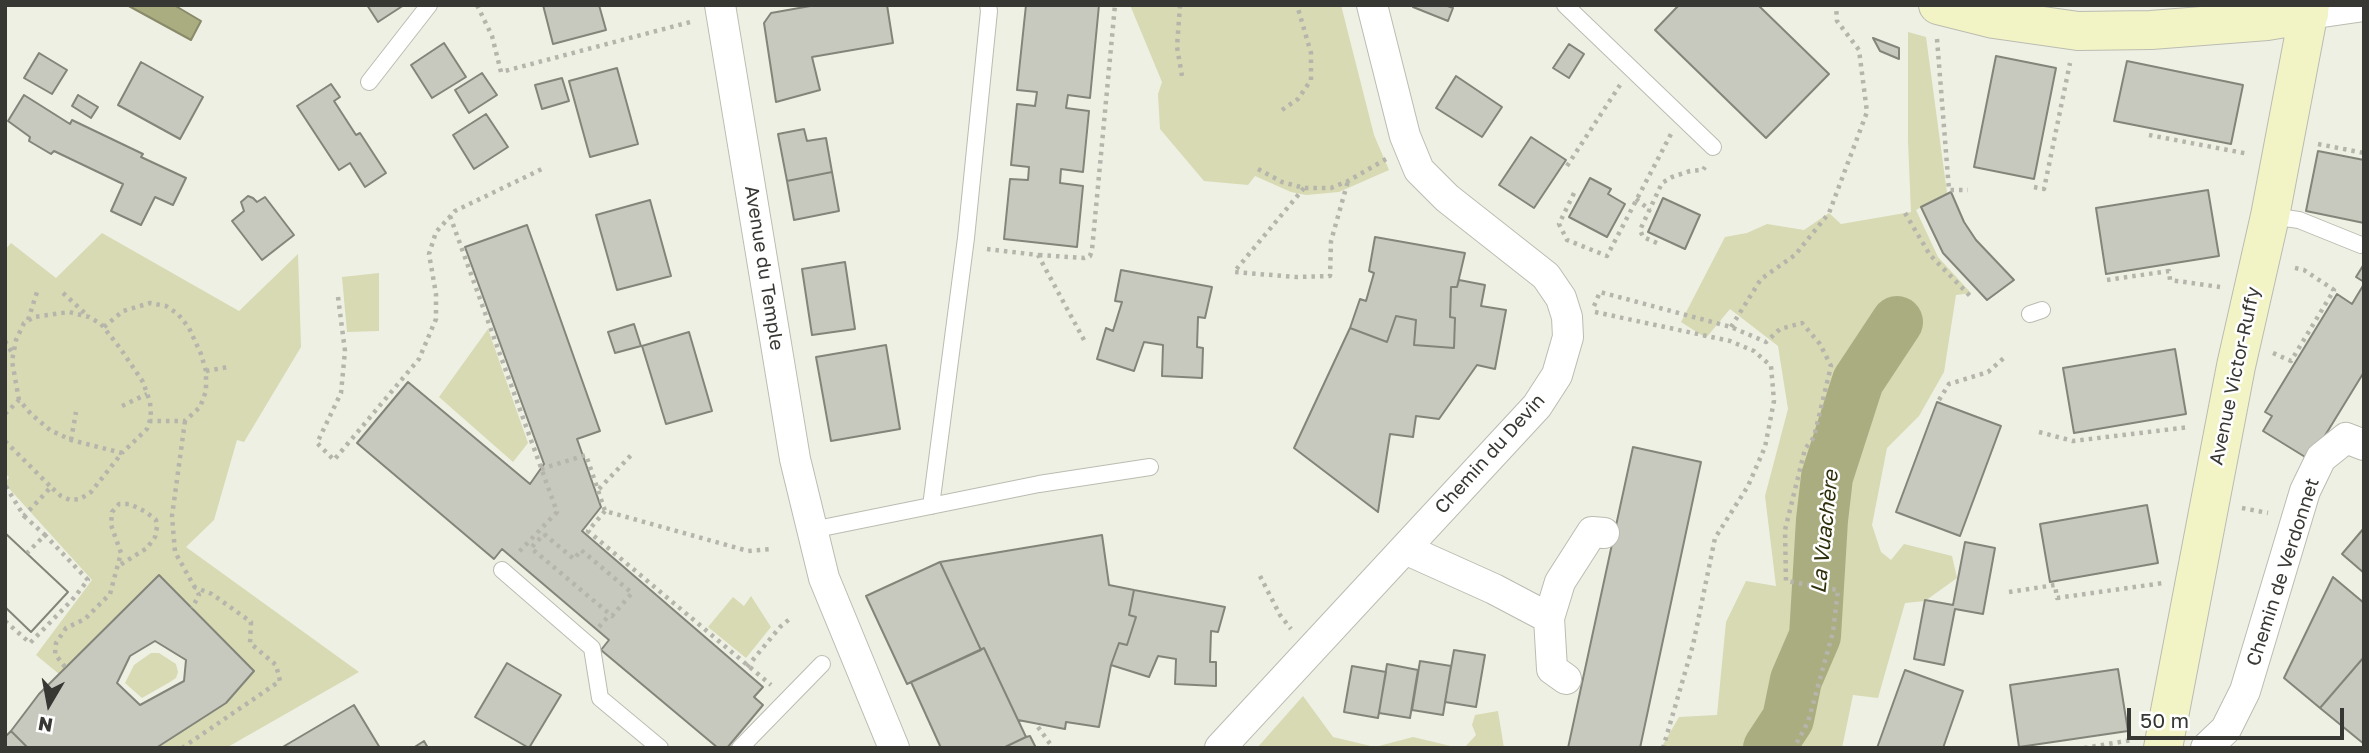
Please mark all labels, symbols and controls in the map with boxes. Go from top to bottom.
street label: Avenue du Temple [740,184,788,352]
street label: Avenue Victor-Ruffy [2205,285,2265,467]
street label: Chemin du Devin [1430,389,1550,519]
water label: La Vuachère [1806,469,1844,595]
street label: Chemin de Verdonnet [2242,475,2324,669]
north arrow [14,669,84,739]
scale bar [2131,694,2348,738]
text: 50 m [2140,707,2189,733]
text: N [36,713,54,738]

